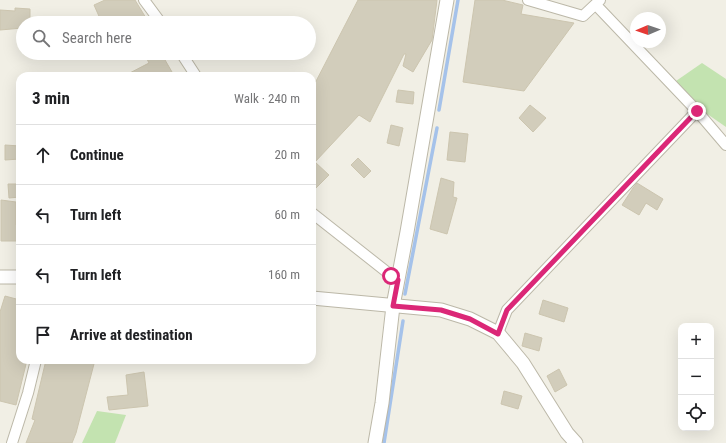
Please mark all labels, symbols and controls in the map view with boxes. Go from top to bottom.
north arrow [630,12,666,48]
search box [16,16,316,60]
icon: search [30,27,52,49]
text: Search here [62,29,132,47]
text: 3 min [32,88,70,108]
text: Walk · 240 m [234,91,300,106]
route end [688,102,706,120]
icon: ahead [32,144,54,166]
text: Continue [70,146,124,164]
text: 20 m [274,147,300,162]
icon: left [32,204,54,226]
text: Turn left [70,206,121,224]
text: 60 m [274,207,300,222]
icon: left [32,264,54,286]
text: Turn left [70,266,121,284]
text: 160 m [268,267,300,282]
route start [382,267,400,285]
map controls [678,323,714,431]
button: + [678,323,714,359]
icon: arrive [32,324,54,346]
text: Arrive at destination [70,326,193,344]
button: − [678,359,714,395]
button: locate [678,395,714,431]

